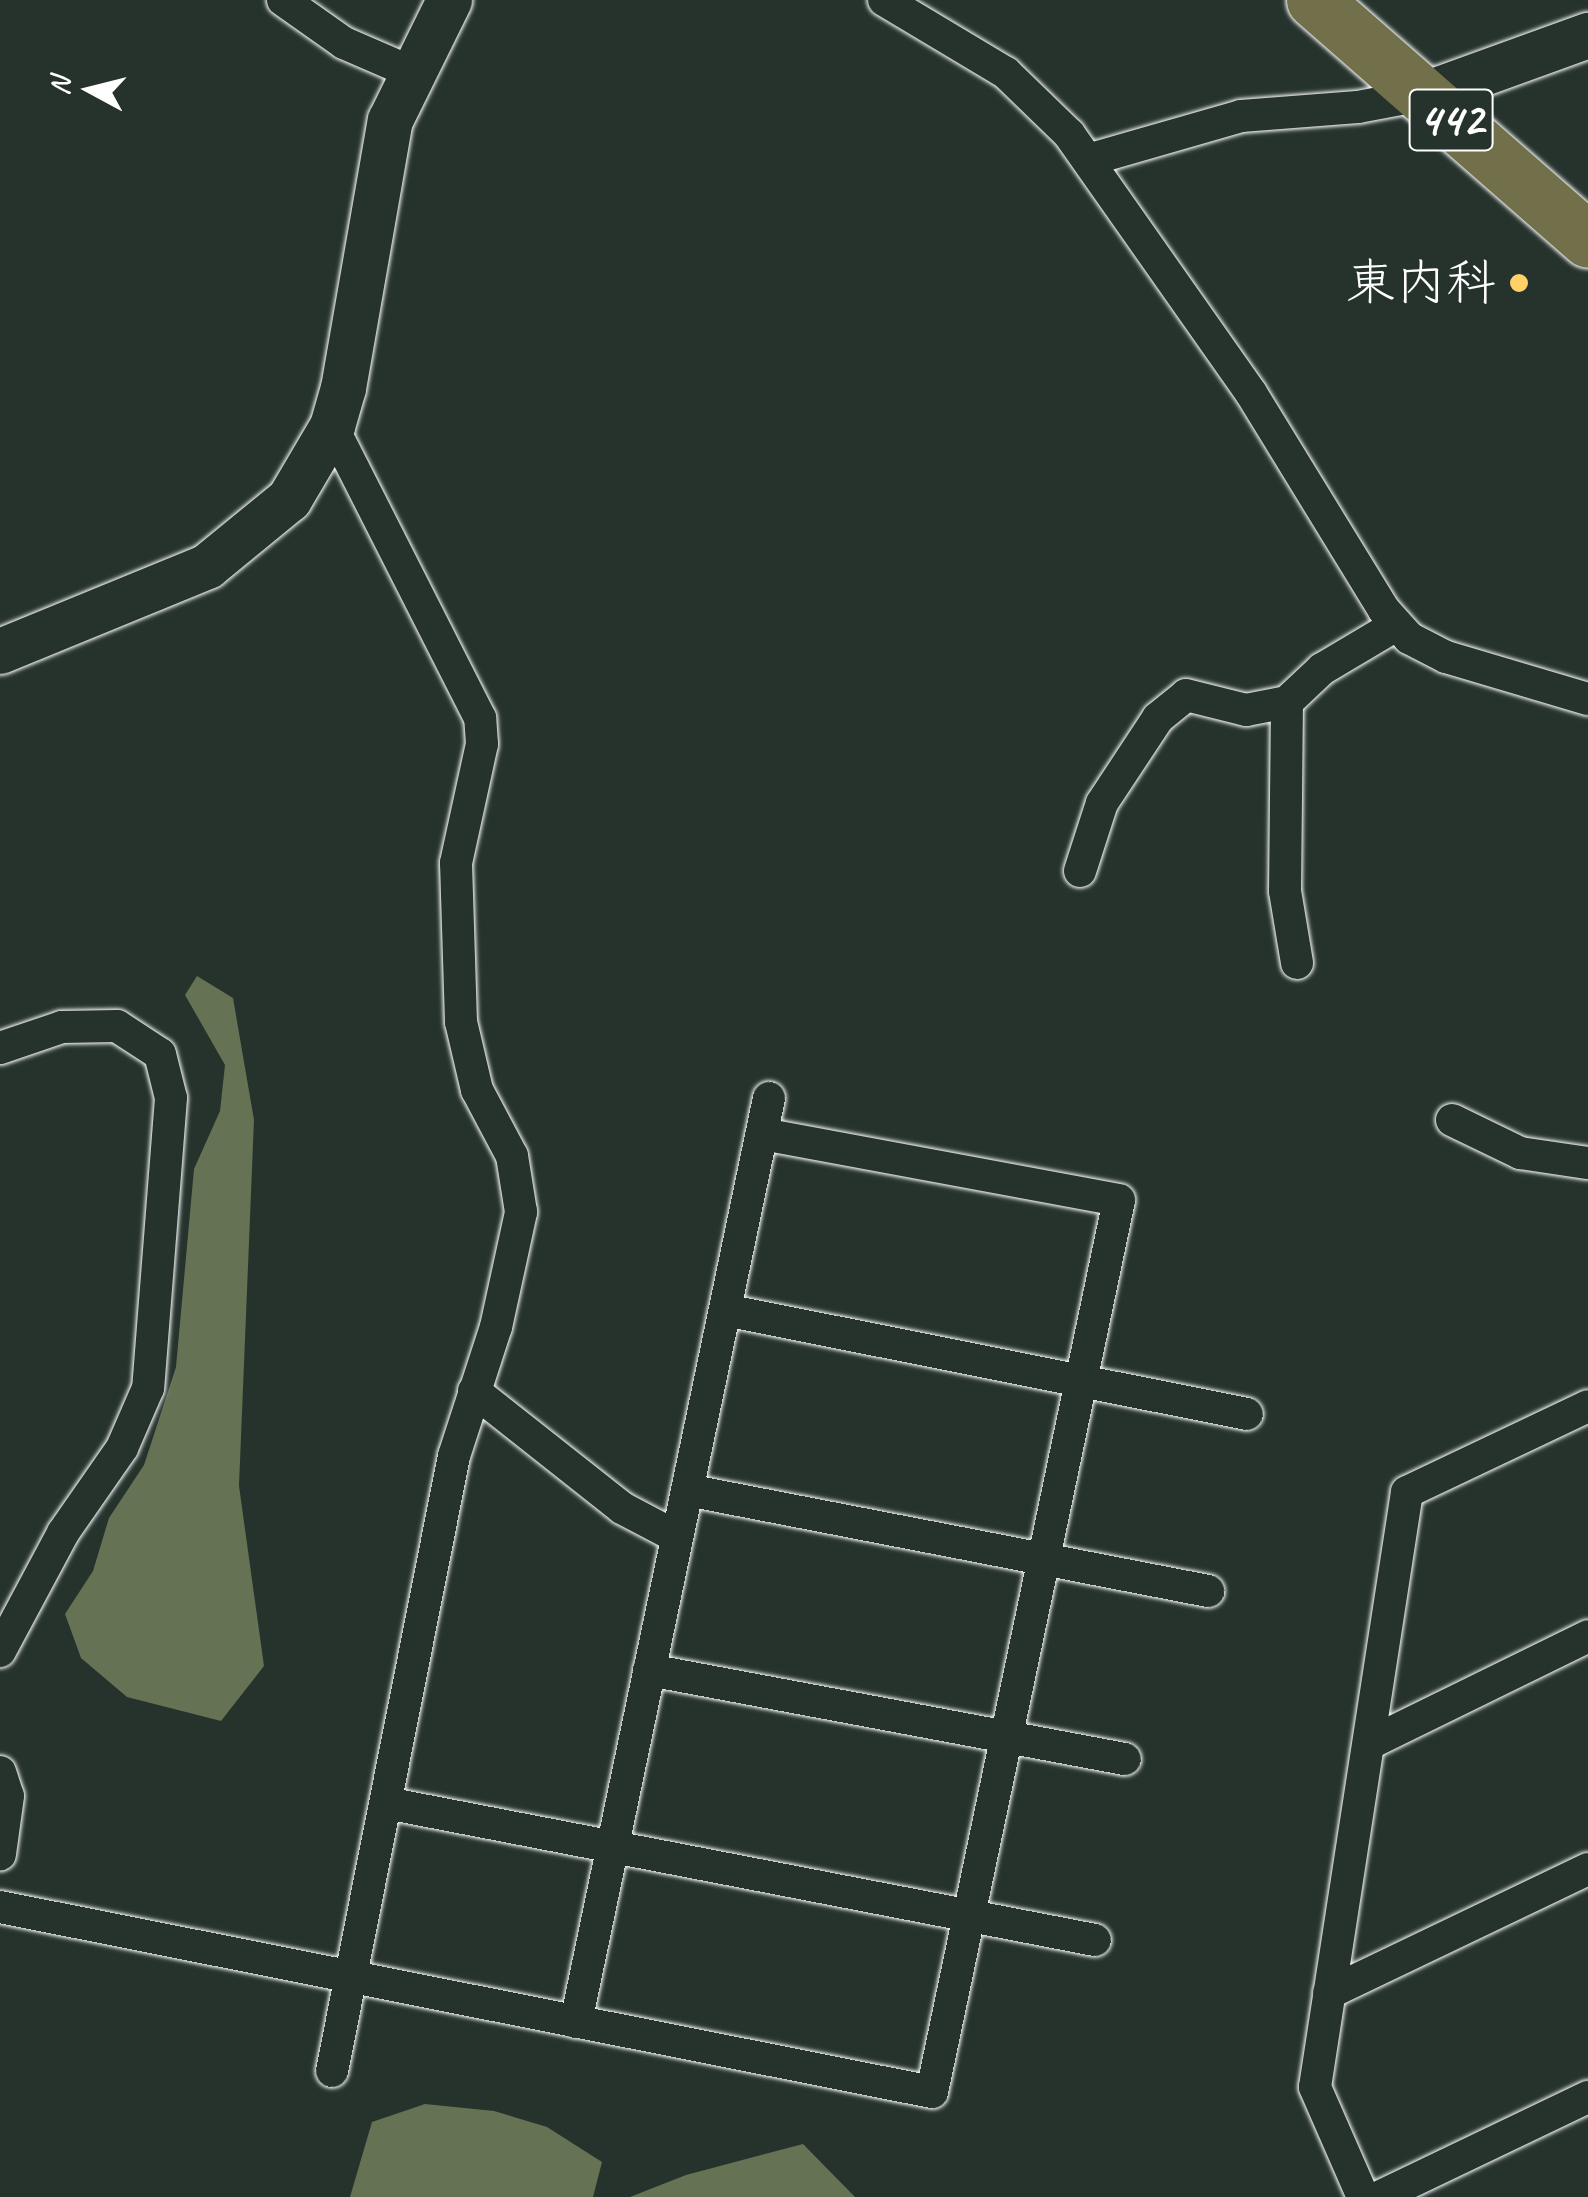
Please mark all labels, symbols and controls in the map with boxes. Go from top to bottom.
north arrow [40,40,140,140]
text: N [41,76,78,97]
road number: 442 [1408,77,1494,163]
place label: 東内科 [1346,253,1496,313]
marker: 東内科 [1506,270,1532,296]

